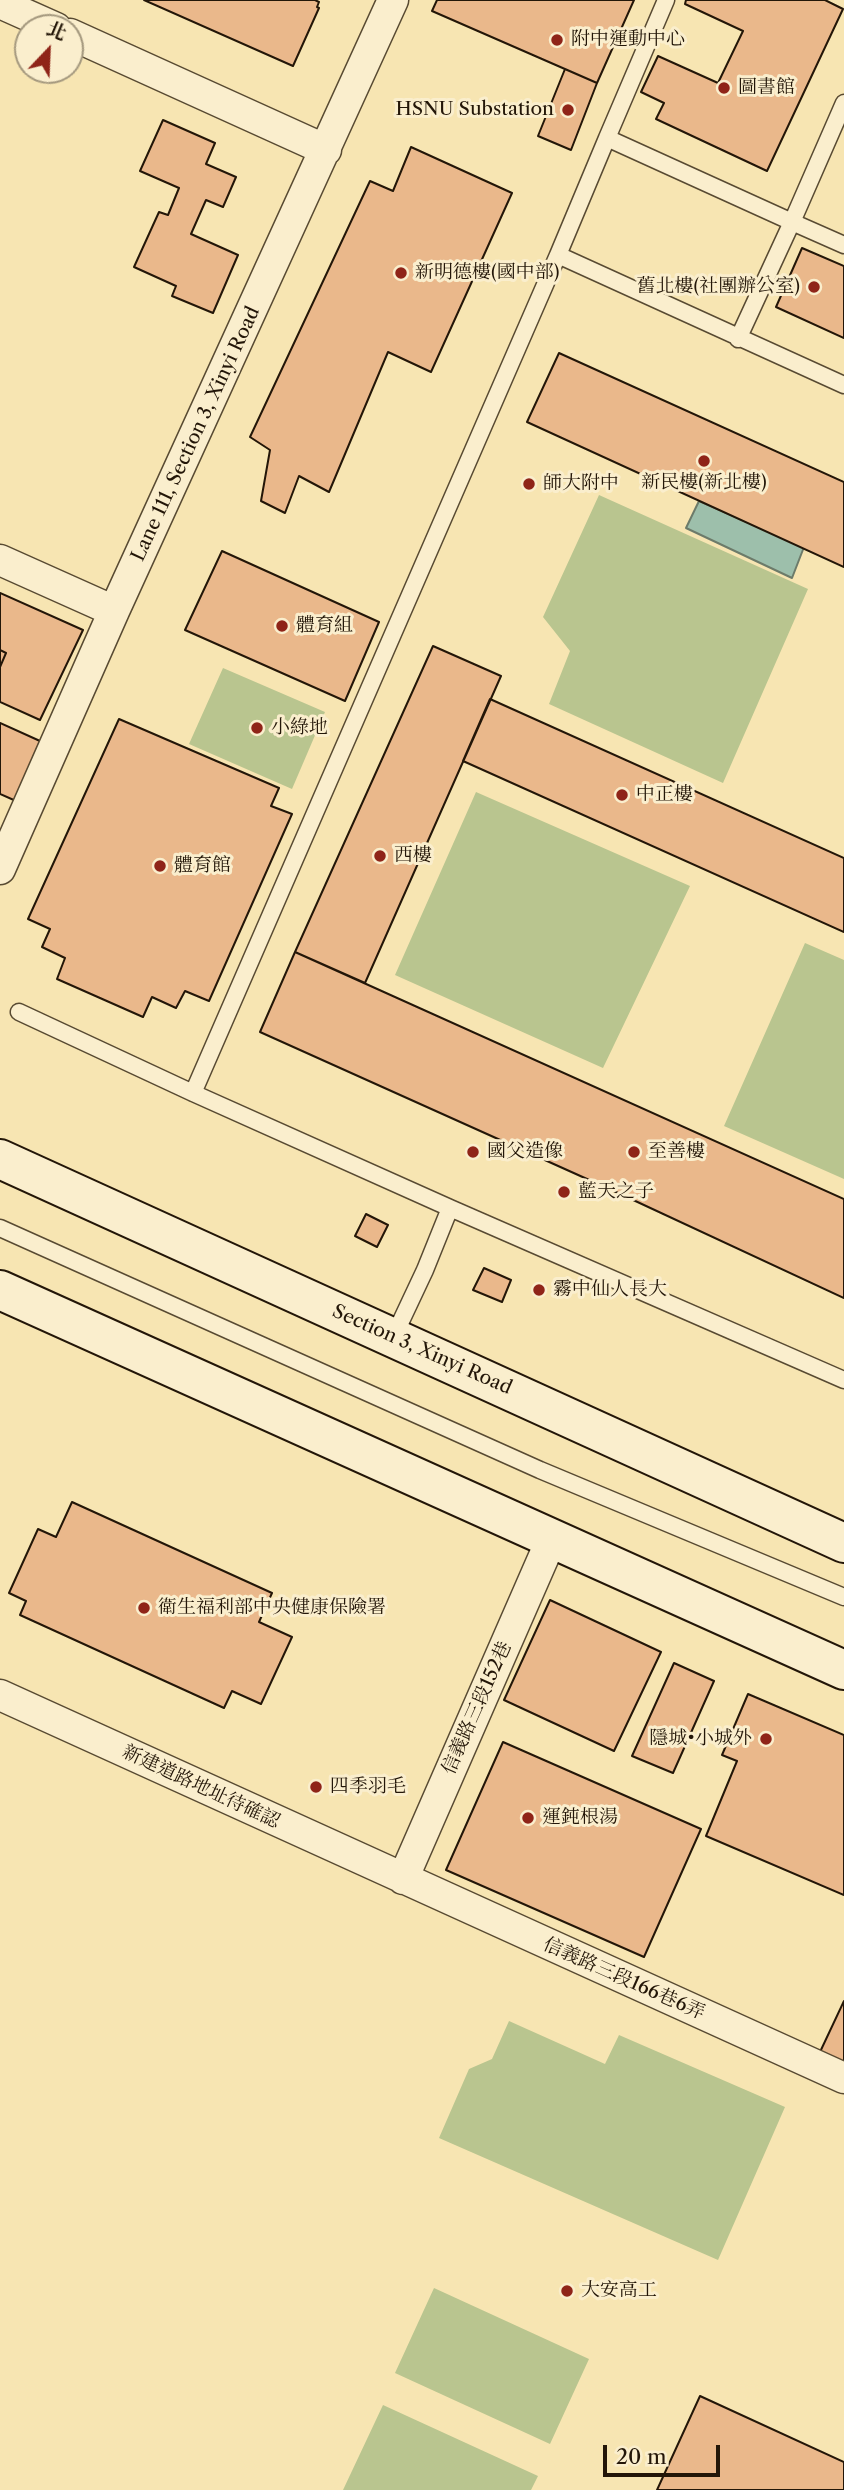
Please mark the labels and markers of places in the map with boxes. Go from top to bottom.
place label: 附中運動中心 [571,29,685,51]
marker: 附中運動中心 [549,32,565,48]
place label: 圖書館 [738,77,795,99]
marker: 圖書館 [716,80,732,96]
place label: HSNU Substation [395,99,554,121]
marker: HSNU Substation [560,102,576,118]
place label: 新明德樓(國中部) [415,262,560,284]
marker: 新明德樓(國中部) [393,265,409,281]
place label: 舊北樓(社團辦公室) [636,276,800,298]
marker: 舊北樓(社團辦公室) [806,279,822,295]
marker: 新民樓(新北樓) [696,453,712,469]
place label: 新民樓(新北樓) [641,472,767,494]
place label: 師大附中 [543,473,619,495]
marker: 師大附中 [521,476,537,492]
place label: 體育組 [296,615,353,637]
marker: 體育組 [274,618,290,634]
place label: 小綠地 [271,717,328,739]
marker: 小綠地 [249,720,265,736]
place label: 中正樓 [636,784,693,806]
marker: 中正樓 [614,787,630,803]
place label: 西樓 [394,845,432,867]
marker: 西樓 [372,848,388,864]
place label: 體育館 [174,855,231,877]
marker: 體育館 [152,858,168,874]
place label: 國父造像 [487,1141,563,1163]
place label: 至善樓 [648,1141,705,1163]
marker: 國父造像 [465,1144,481,1160]
marker: 至善樓 [626,1144,642,1160]
place label: 藍天之子 [578,1181,654,1203]
marker: 藍天之子 [556,1184,572,1200]
place label: 霧中仙人長大 [553,1279,667,1301]
marker: 霧中仙人長大 [531,1282,547,1298]
place label: 衛生福利部中央健康保險署 [158,1597,386,1619]
marker: 衛生福利部中央健康保險署 [136,1600,152,1616]
place label: 隱城•小城外 [649,1728,752,1750]
marker: 隱城•小城外 [758,1731,774,1747]
place label: 四季羽毛 [330,1776,406,1798]
marker: 四季羽毛 [308,1779,324,1795]
place label: 運鈍根湯 [542,1807,618,1829]
marker: 運鈍根湯 [520,1810,536,1826]
place label: 大安高工 [581,2280,657,2302]
marker: 大安高工 [559,2283,575,2299]

